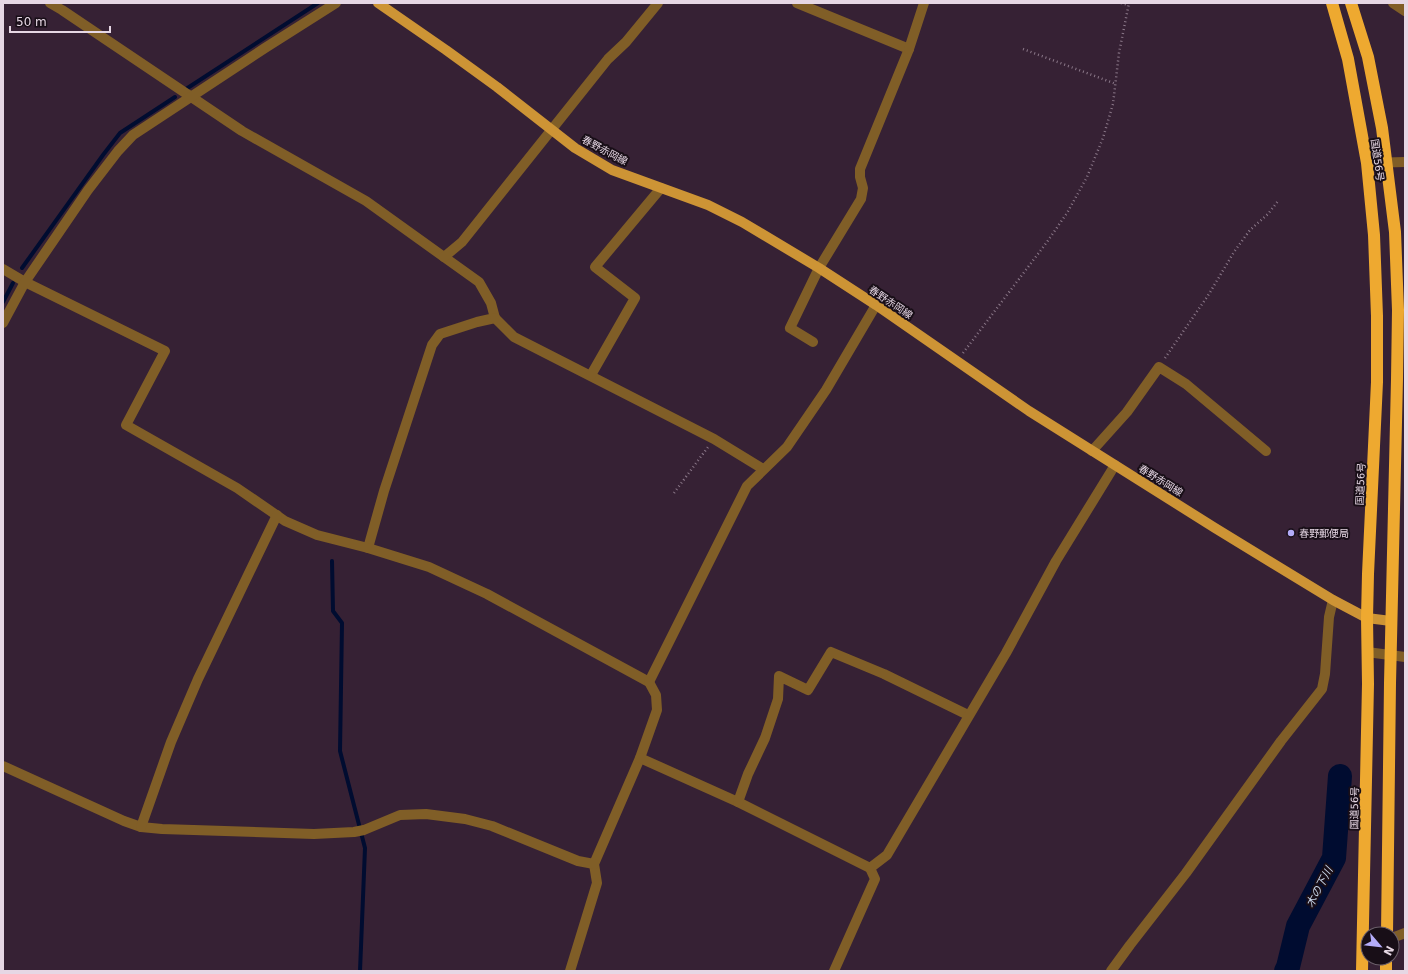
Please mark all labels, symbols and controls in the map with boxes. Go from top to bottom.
scale bar [10,8,110,34]
text: 50 m [16,15,47,29]
street label: 春野赤岡線 [580,134,629,167]
street label: 国道56号 [1369,138,1386,182]
street label: 春野赤岡線 [867,284,915,321]
street label: 国道56号 [1354,462,1367,506]
street label: 春野赤岡線 [1137,463,1185,498]
marker: 春野郵便局 [1286,528,1296,538]
place label: 春野郵便局 [1299,528,1349,539]
street label: 国道56号 [1349,787,1360,829]
water label: 木の下川 [1303,864,1336,910]
north arrow [1360,926,1400,966]
text: N [1380,943,1396,958]

